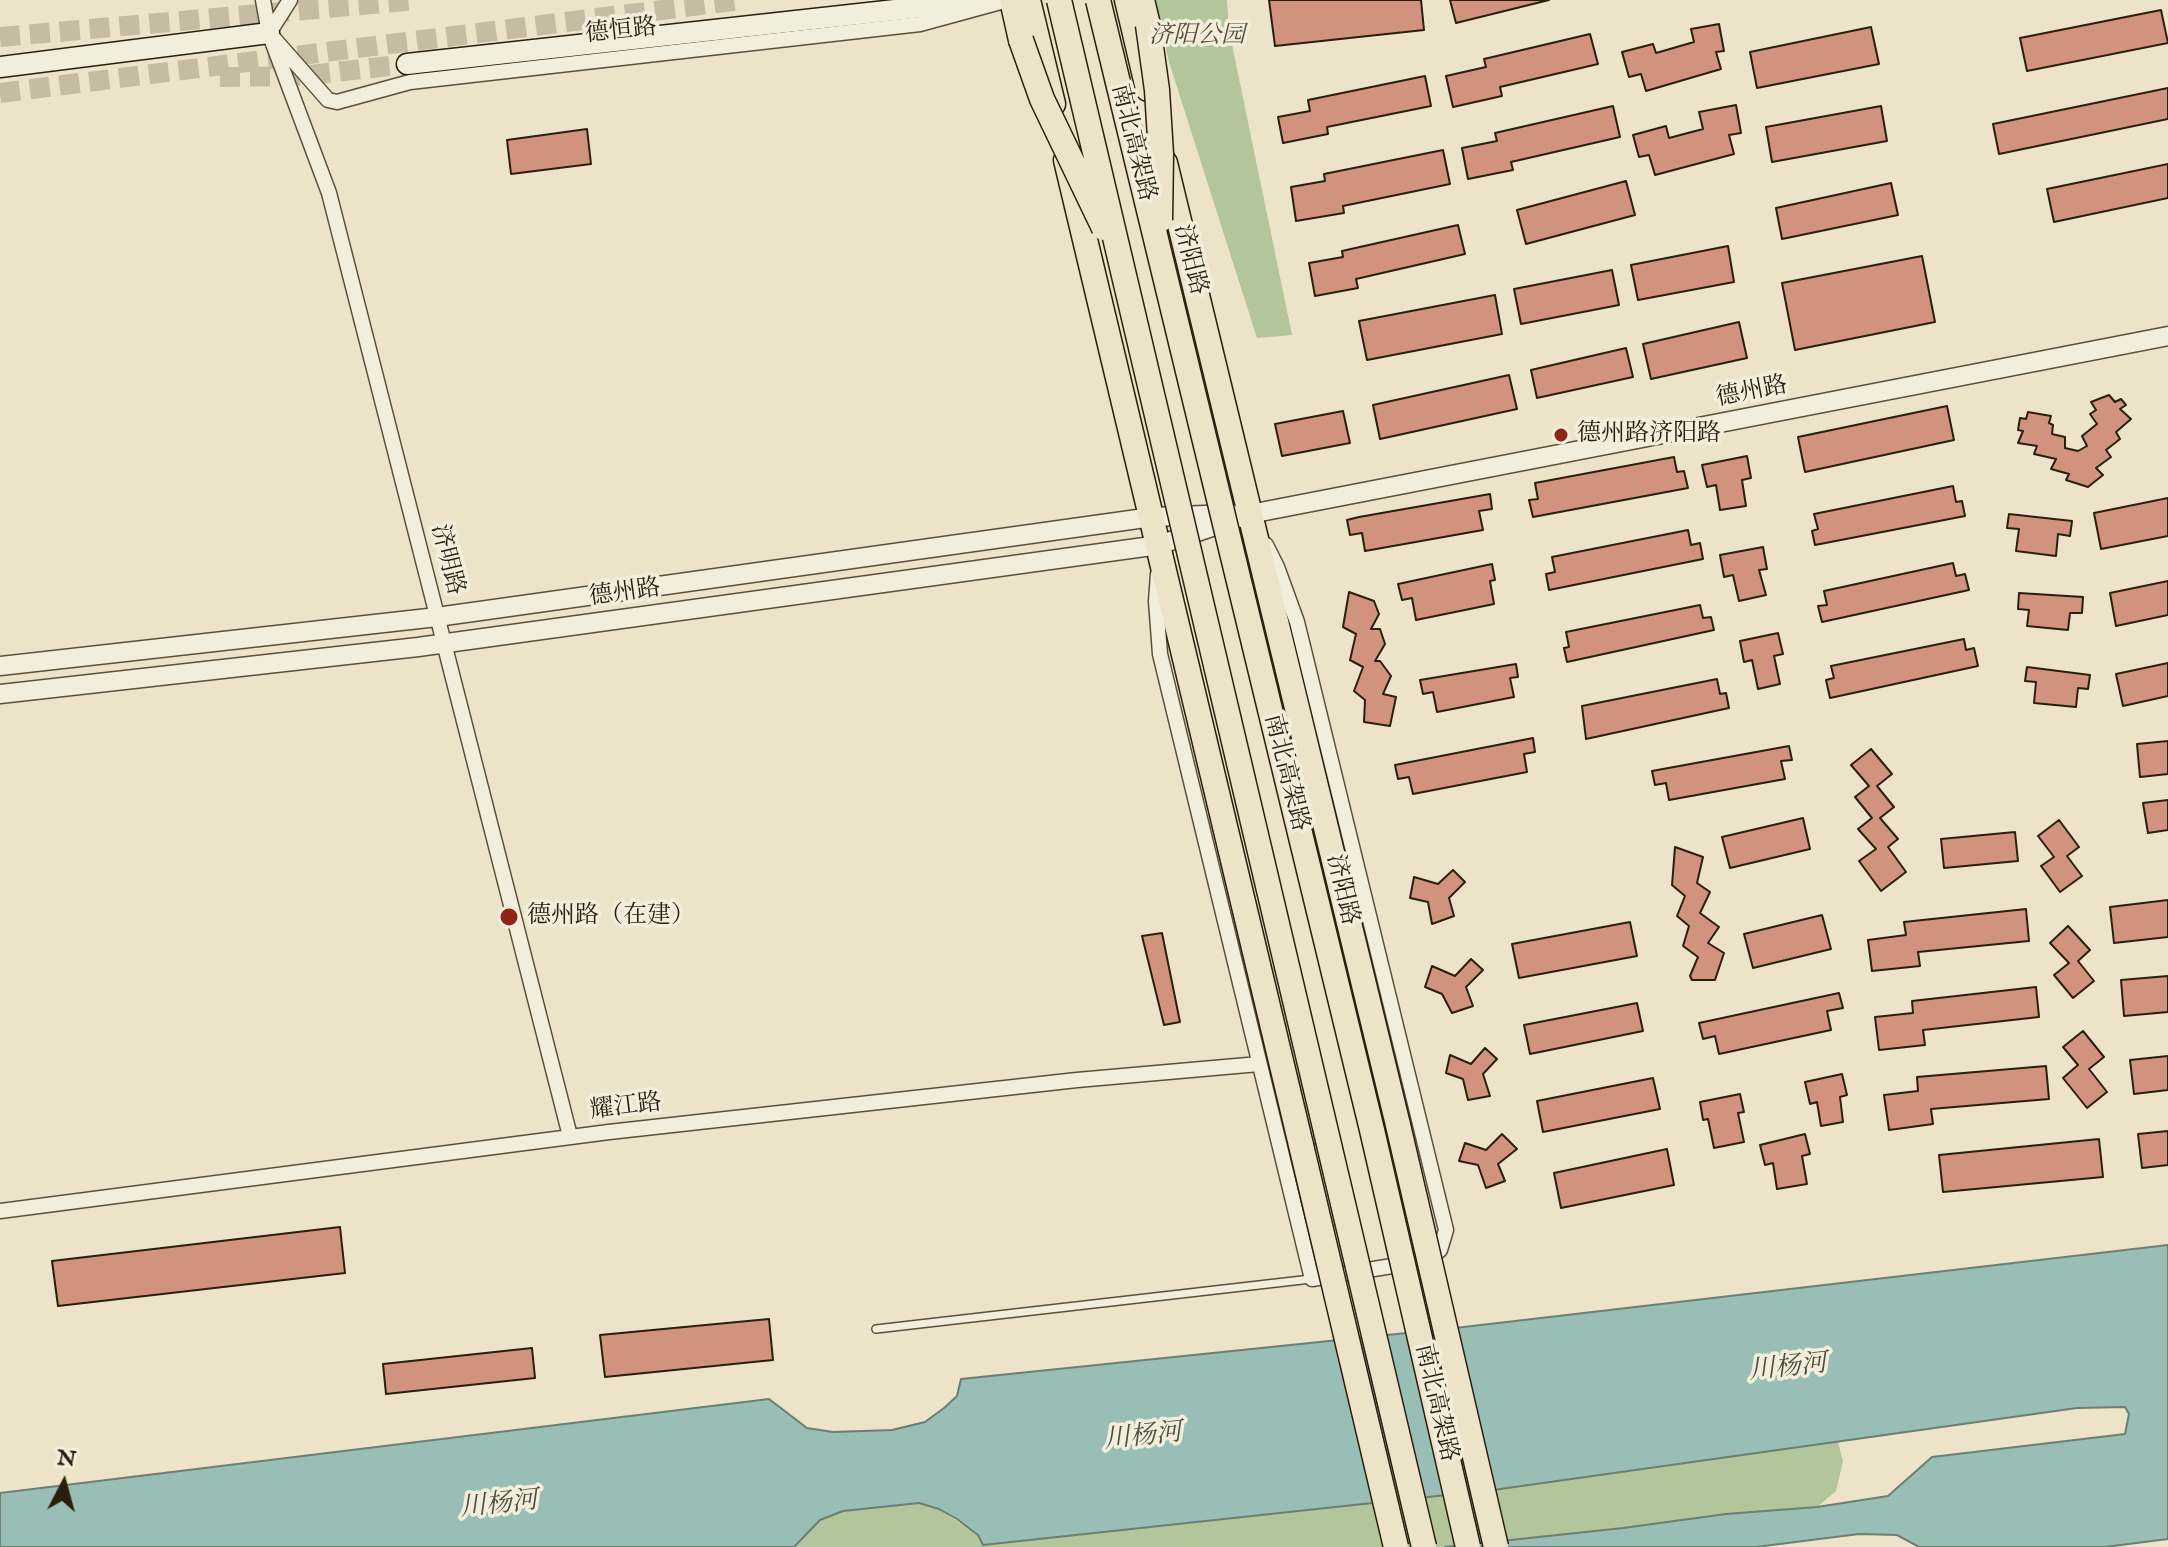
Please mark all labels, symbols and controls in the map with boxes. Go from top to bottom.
street label: 德恒路 [584,14,658,50]
park label: 济阳公园 [1149,23,1245,51]
street label: 南北高架路 [1104,81,1160,205]
street label: 济阳路 [1166,222,1212,298]
street label: 德州路 [1714,372,1790,414]
place label: 德州路济阳路 [1577,421,1721,449]
marker: 德州路济阳路 [1552,426,1570,444]
street label: 济明路 [423,522,469,598]
street label: 德州路 [587,575,663,613]
street label: 南北高架路 [1257,711,1313,835]
street label: 济阳路 [1319,852,1363,928]
place label: 德州路（在建） [527,903,695,931]
marker: 德州路（在建） [498,906,520,928]
street label: 耀江路 [589,1089,663,1127]
street label: 南北高架路 [1407,1341,1463,1465]
water label: 川杨河 [1748,1349,1828,1389]
water label: 川杨河 [1103,1418,1183,1458]
north arrow [24,1443,104,1523]
text: N [56,1444,77,1474]
water label: 川杨河 [459,1486,539,1526]

